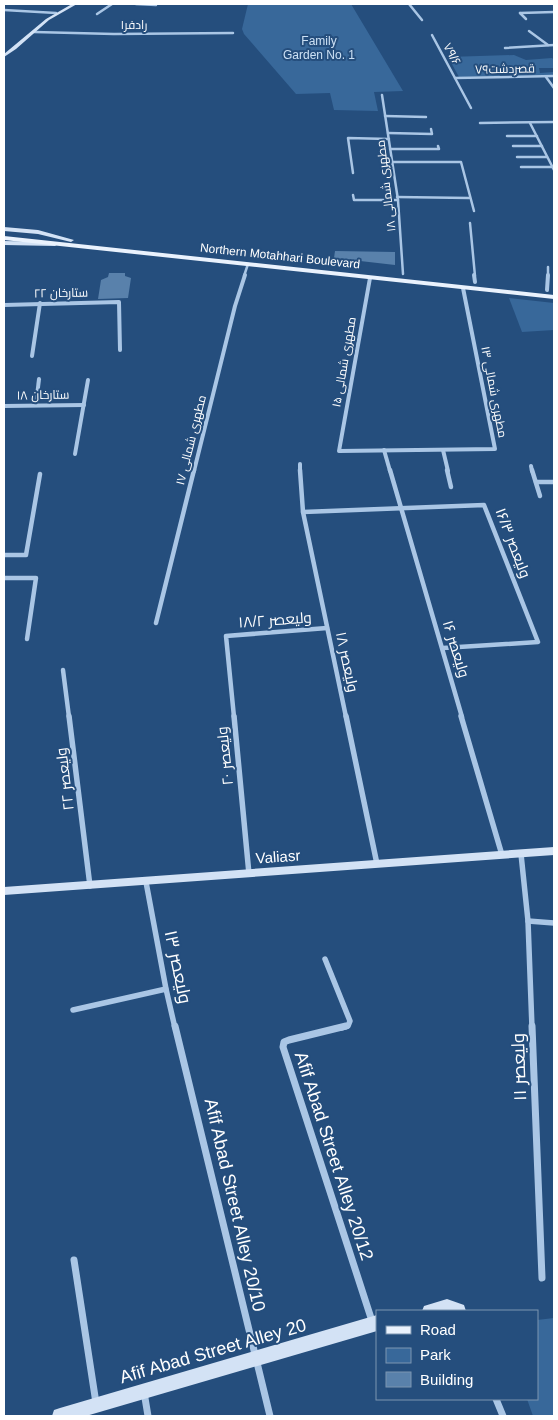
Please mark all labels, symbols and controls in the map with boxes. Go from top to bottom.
street label: رادفر۱ [121,18,147,32]
park label: Family Garden No. 1 [283,34,355,62]
street label: ۷۹/۶ [440,41,464,67]
street label: قصردشت۷۹ [475,61,535,77]
street label: ۱۸ مطهری شمالی [373,139,399,233]
street label: Northern Motahhari Boulevard [199,241,361,271]
street label: ۲۲ ستارخان [34,286,88,300]
street label: ۱۵ مطهری شمالی [329,316,359,408]
street label: ۱۳ مطهری شمالی [478,345,510,439]
street label: ۱۸ ستارخان [16,388,70,402]
street label: ۱۷ مطهری شمالی [173,394,209,486]
street label: ۱۶/۳ ولیعصر [491,506,535,580]
street label: ۱۸/۲ ولیعصر [238,608,312,632]
street label: ۱۶ ولیعصر [439,618,473,680]
street label: ۱۸ ولیعصر [332,630,362,694]
street label: ۲۰ ولیعصر [213,726,237,786]
street label: ۲۲ ولیعصر [52,747,78,811]
street label: Valiasr [255,846,301,867]
street label: ۱۳ ولیعصر [160,929,196,1006]
street label: ۱۱ ولیعصر [508,1033,531,1101]
street label: Afif Abad Street Alley 20/12 [291,1049,377,1263]
street label: Afif Abad Street Alley 20/10 [201,1096,269,1314]
legend [376,1310,538,1400]
street label: Afif Abad Street Alley 20 [117,1315,309,1387]
text: Road [420,1321,456,1338]
text: Park [420,1346,451,1363]
text: Building [420,1371,473,1388]

